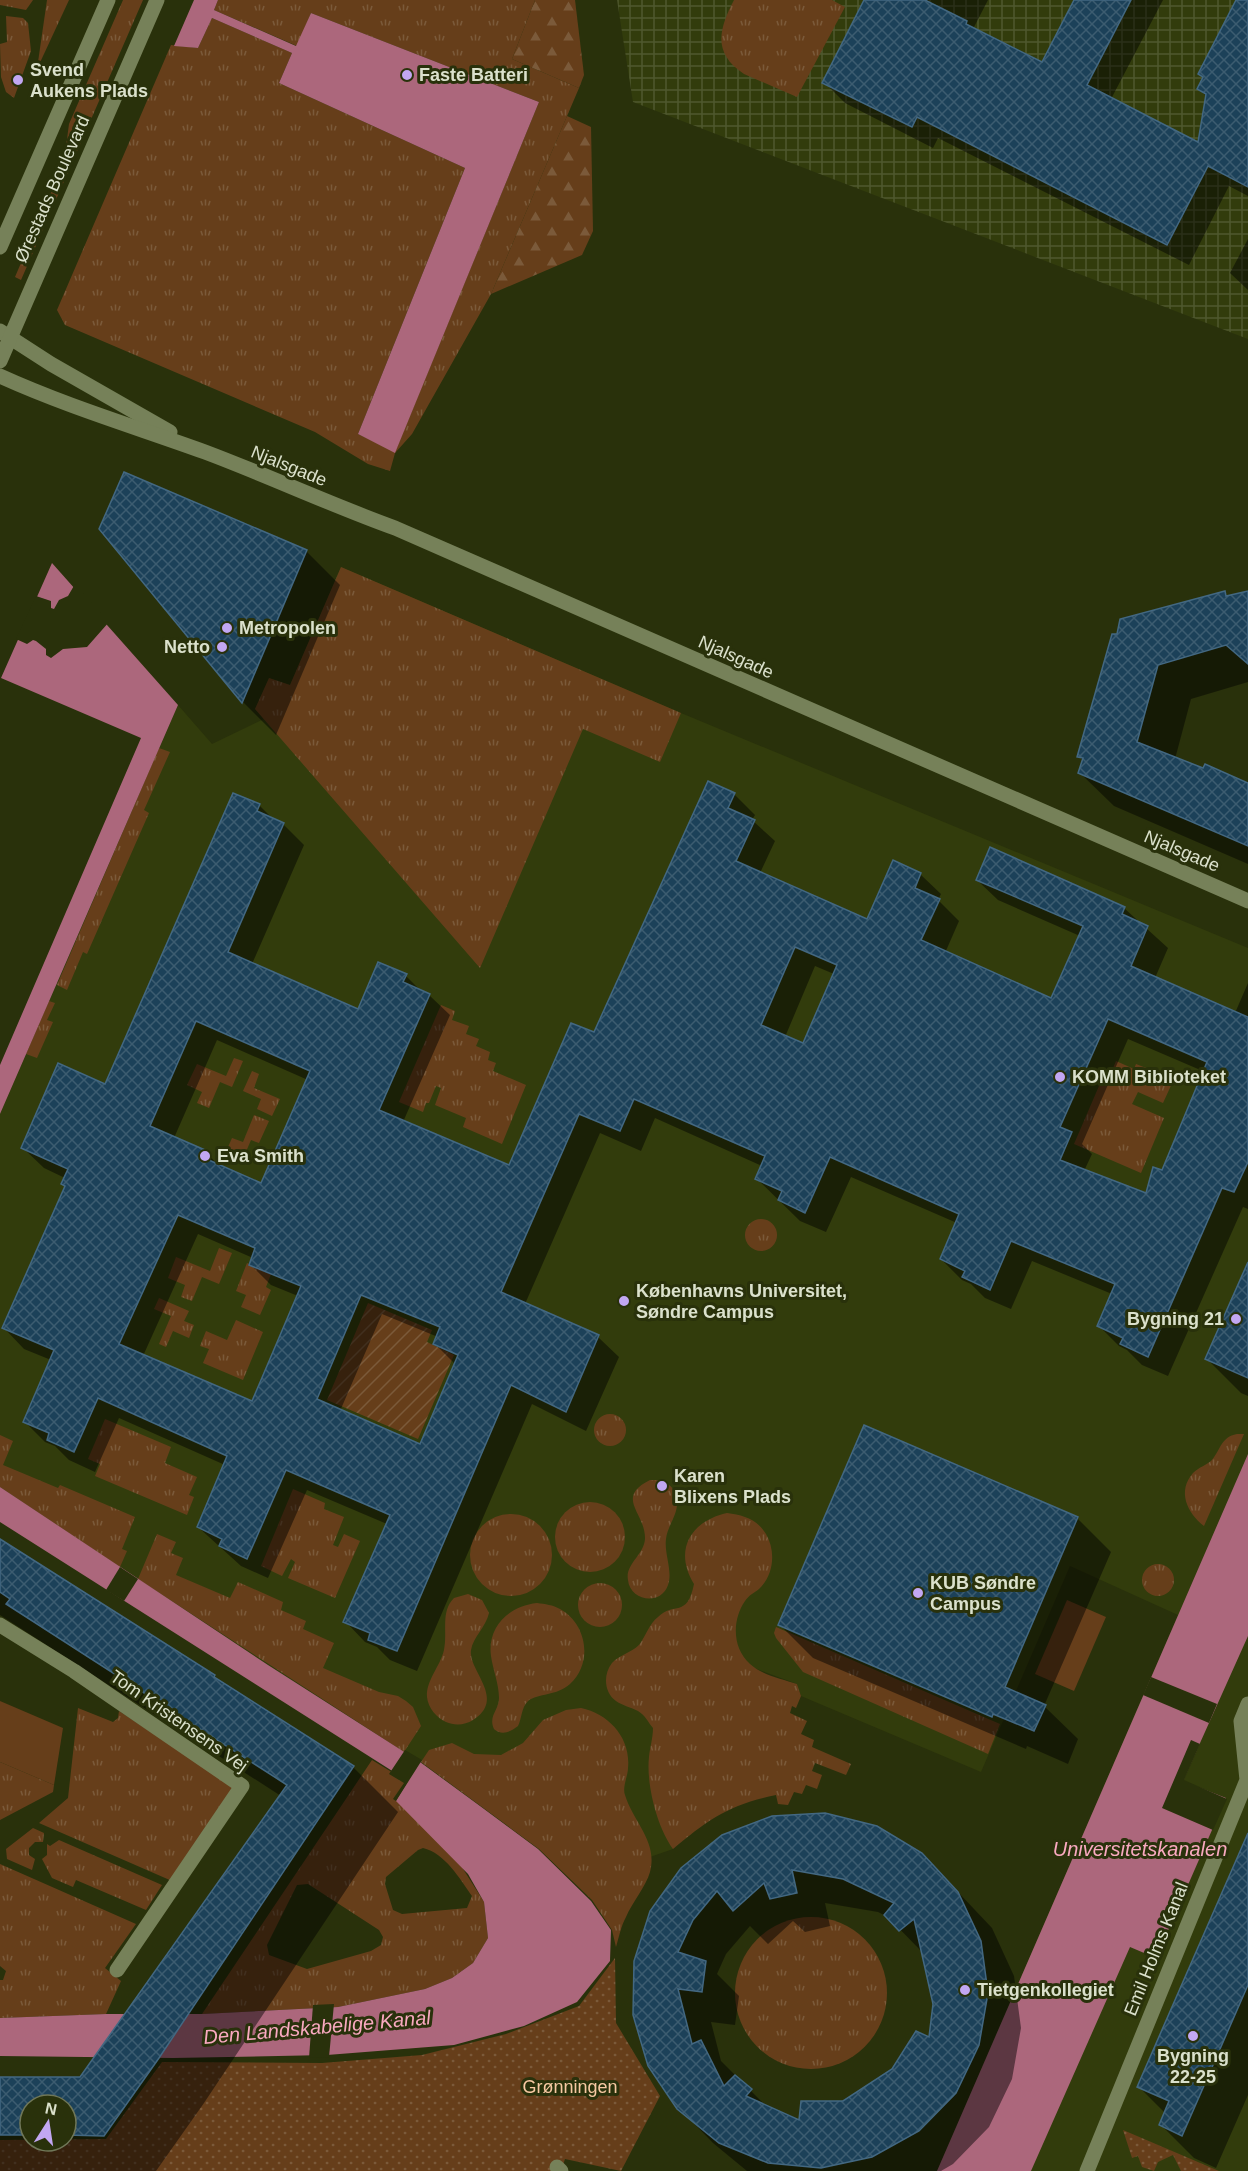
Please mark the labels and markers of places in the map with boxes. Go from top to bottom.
place label: Svend Aukens Plads [30,60,148,101]
place label: Faste Batteri [419,65,528,85]
marker: Faste Batteri [400,68,414,82]
marker: Svend Aukens Plads [11,73,25,87]
place label: Metropolen [239,618,336,638]
marker: Metropolen [220,621,234,635]
place label: Netto [164,637,210,657]
marker: Netto [215,640,229,654]
place label: KOMM Biblioteket [1072,1067,1226,1087]
marker: KOMM Biblioteket [1053,1070,1067,1084]
place label: Eva Smith [217,1146,304,1166]
marker: Eva Smith [198,1149,212,1163]
place label: Københavns Universitet, Søndre Campus [636,1281,847,1322]
marker: Københavns Universitet, Søndre Campus [617,1294,631,1308]
place label: Bygning 21 [1127,1309,1224,1329]
marker: Bygning 21 [1229,1312,1243,1326]
place label: Karen Blixens Plads [674,1466,791,1507]
marker: Karen Blixens Plads [655,1479,669,1493]
place label: KUB Søndre Campus [930,1573,1036,1614]
marker: KUB Søndre Campus [911,1586,925,1600]
place label: Tietgenkollegiet [977,1980,1114,2000]
marker: Tietgenkollegiet [958,1983,972,1997]
marker: Bygning 22-25 [1186,2029,1200,2043]
place label: Bygning 22-25 [1157,2046,1229,2087]

